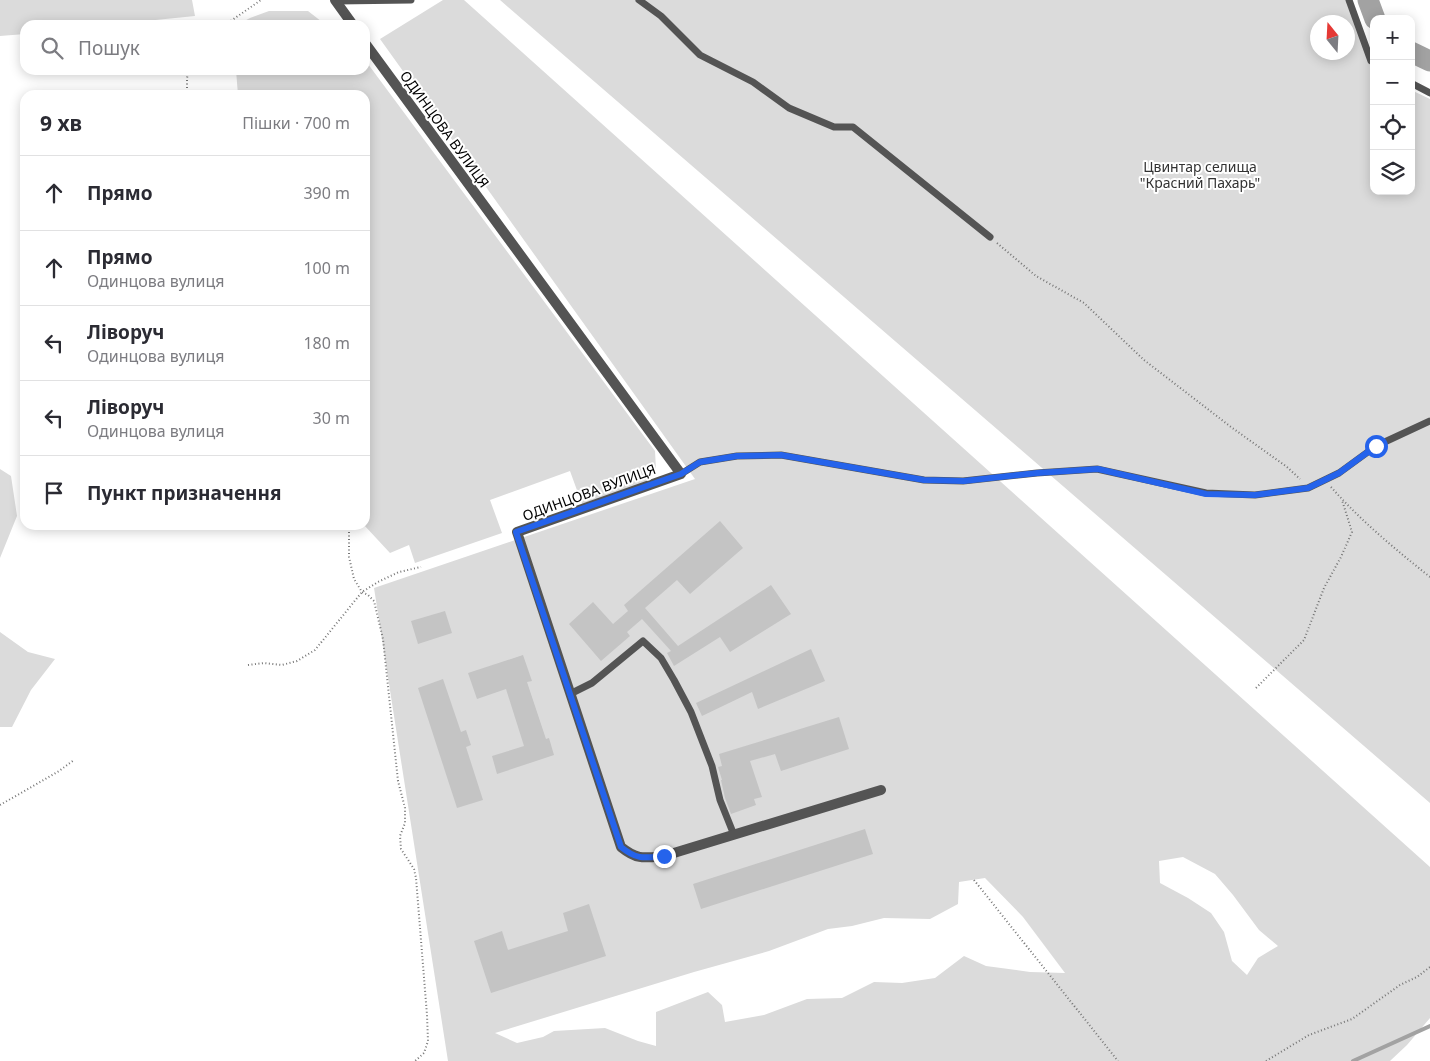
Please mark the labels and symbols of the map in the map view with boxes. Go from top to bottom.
north arrow [1310,15,1355,60]
street label: ОДИНЦОВА ВУЛИЦЯ [396,67,494,191]
park label: Цвинтар селища "Красний Пахарь" [1140,157,1260,192]
route start [1365,435,1388,458]
street label: ОДИНЦОВА ВУЛИЦЯ [520,459,658,525]
route end [653,845,676,868]

